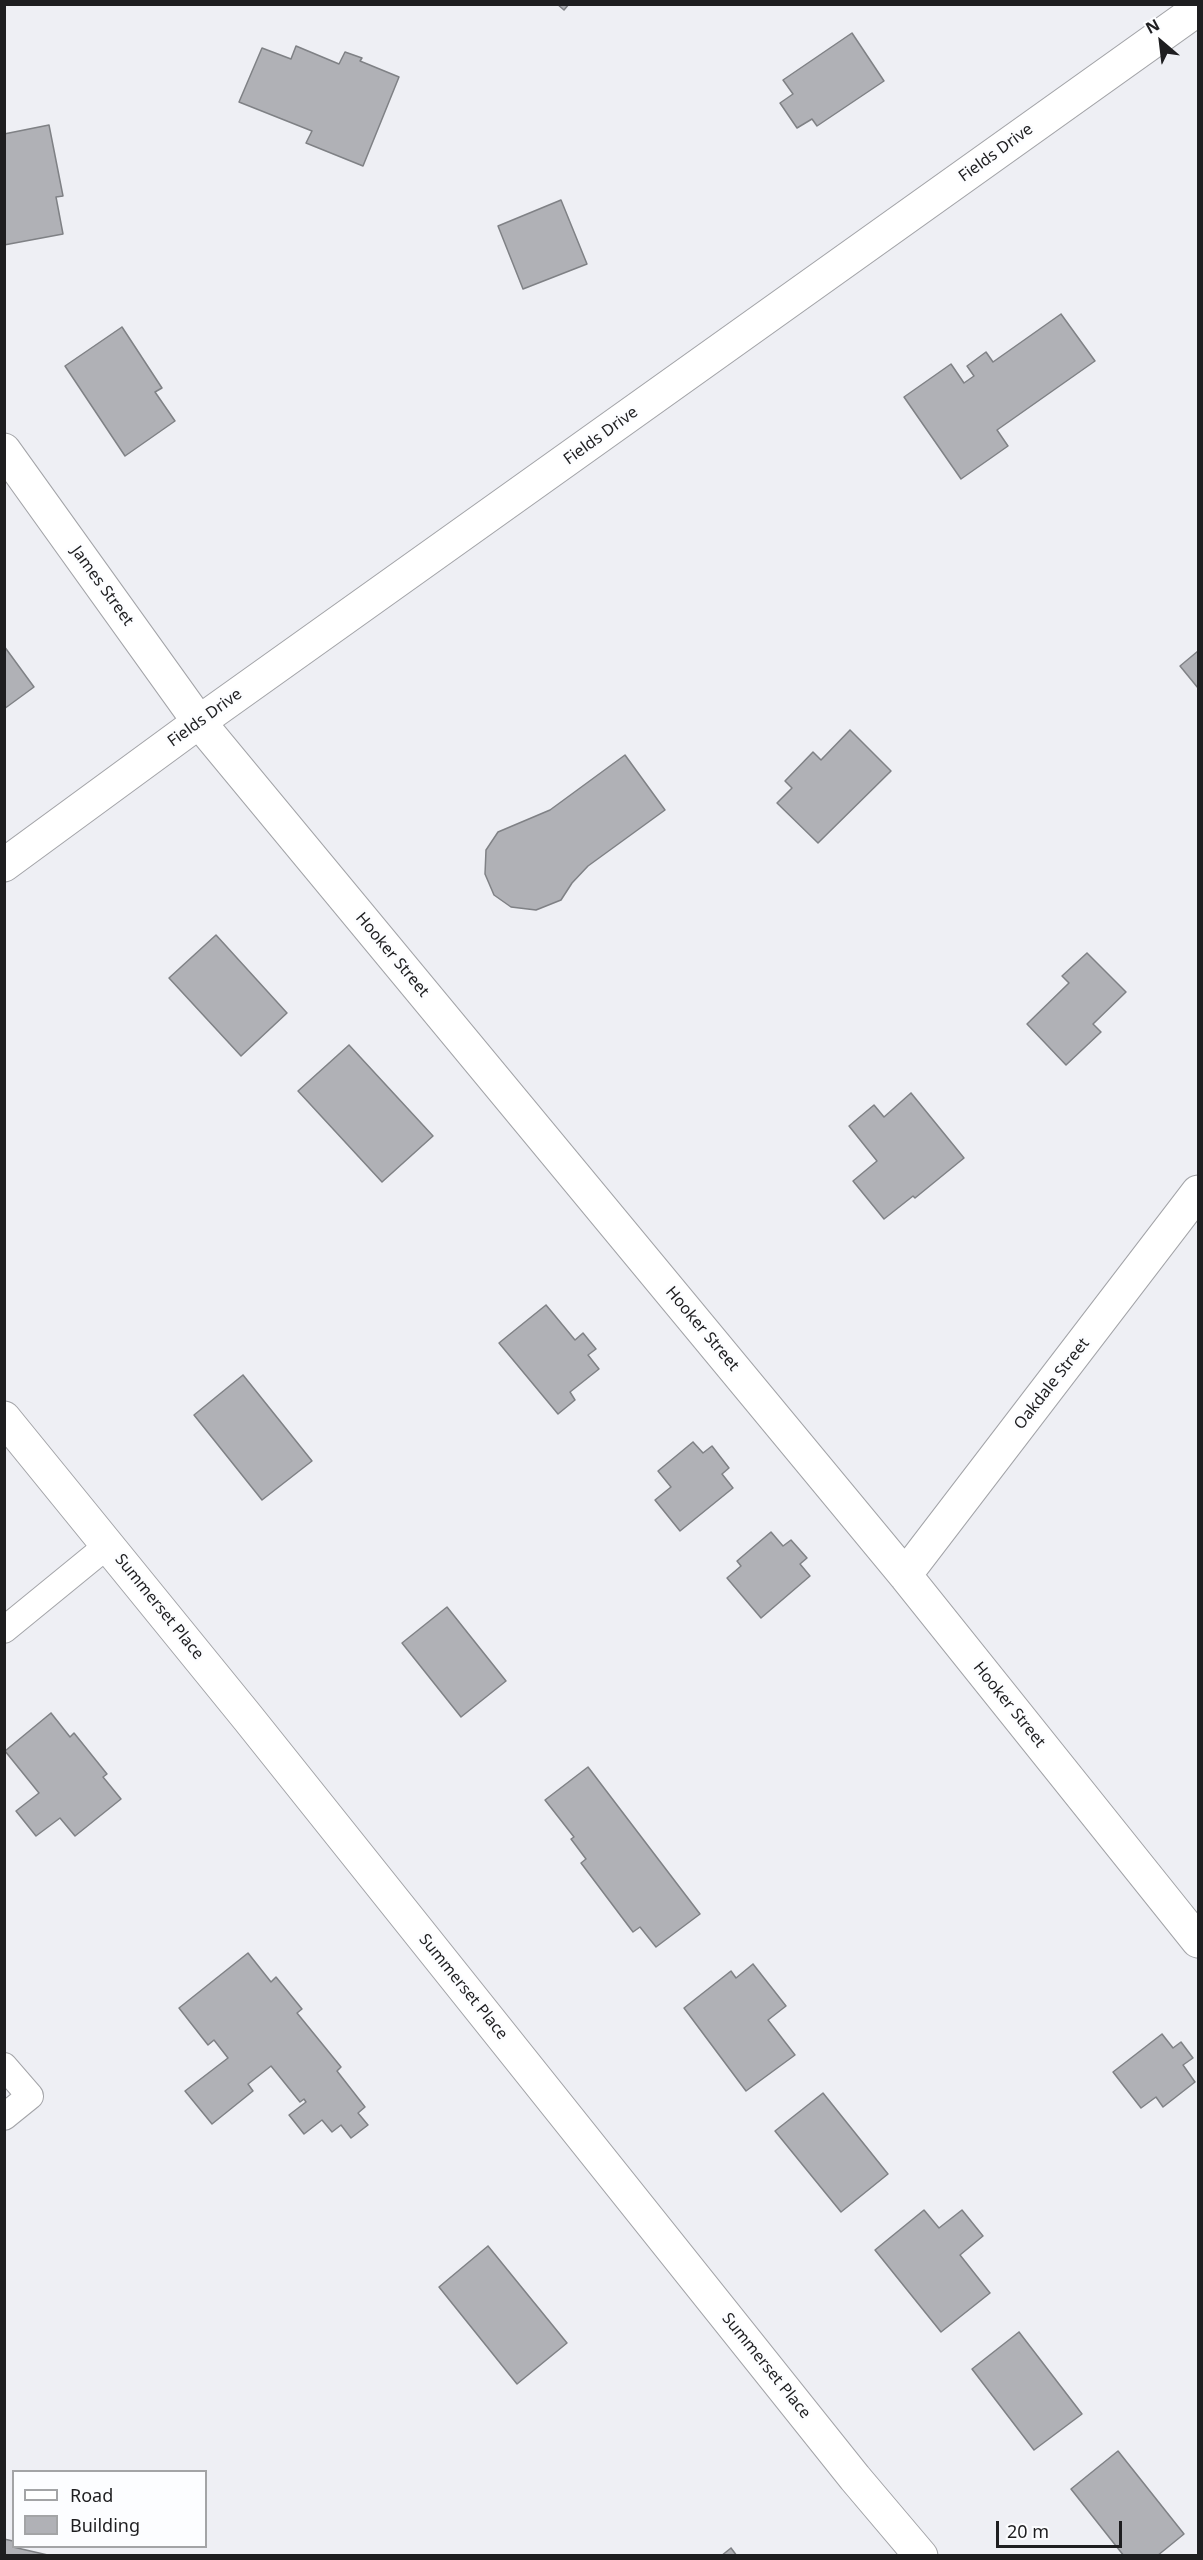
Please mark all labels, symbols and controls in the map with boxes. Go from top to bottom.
north arrow [1131,12,1191,72]
text: N [1142,13,1163,39]
street label: Fields Drive [955,120,1037,186]
street label: Fields Drive [560,403,642,469]
street label: James Street [67,542,137,630]
street label: Fields Drive [164,685,246,751]
street label: Hooker Street [351,909,433,1001]
street label: Hooker Street [661,1283,743,1375]
street label: Oakdale Street [1010,1334,1094,1434]
street label: Summerset Place [111,1550,207,1664]
street label: Hooker Street [969,1658,1049,1752]
street label: Summerset Place [415,1930,511,2044]
street label: Summerset Place [718,2309,814,2423]
legend [12,2470,207,2548]
text: Road [70,2483,113,2507]
scale bar [999,2509,1125,2547]
text: Building [70,2513,140,2537]
text: 20 m [1007,2519,1049,2543]

